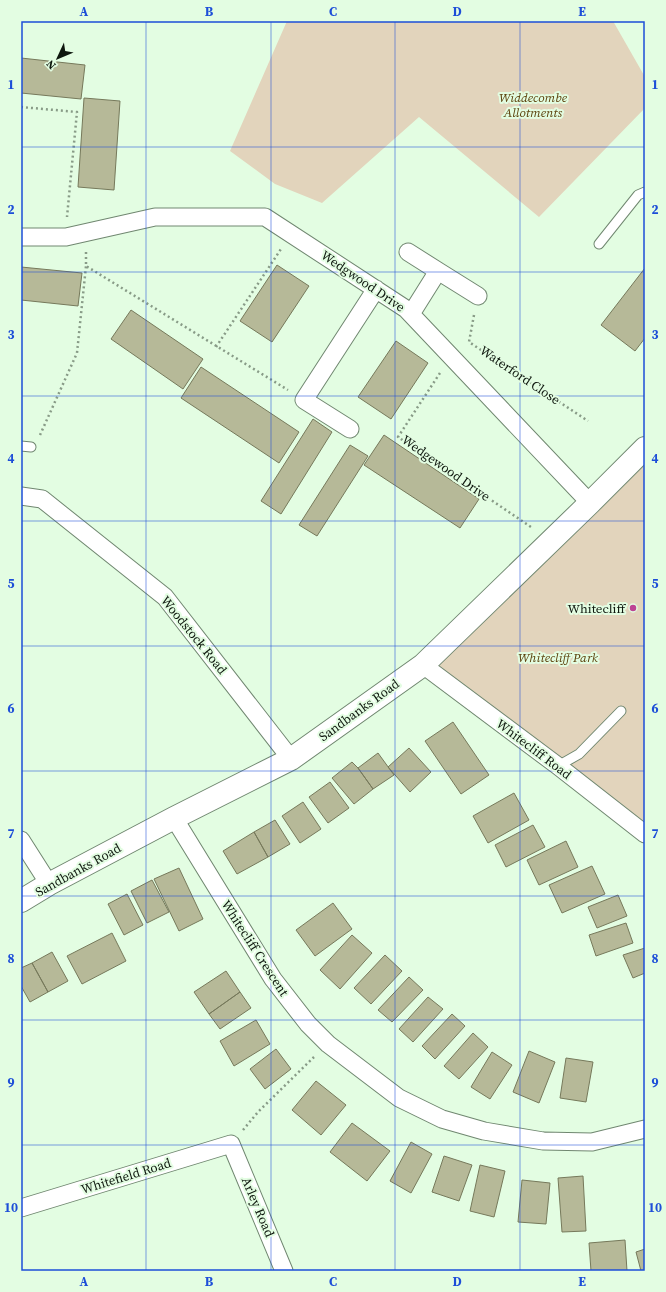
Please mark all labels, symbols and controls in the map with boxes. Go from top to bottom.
text: A [80,3,89,20]
text: B [205,3,214,20]
text: C [329,3,337,20]
text: D [452,3,462,20]
text: E [578,3,586,20]
north arrow [38,38,78,78]
text: N [43,57,59,73]
text: 1 [7,76,15,93]
text: 1 [651,76,659,93]
park label: Widdecombe Allotments [499,89,568,121]
text: 2 [7,201,15,218]
text: 2 [651,201,659,218]
street label: Wedgwood Drive [318,247,409,316]
text: 3 [7,326,15,343]
text: 3 [651,326,659,343]
street label: Waterford Close [477,342,564,408]
street label: Wedgewood Drive [398,431,494,505]
text: 4 [7,450,15,467]
text: 4 [651,450,659,467]
text: 5 [7,575,15,592]
text: 5 [651,575,659,592]
street label: Woodstock Road [157,592,231,678]
place label: Whitecliff [567,600,626,617]
marker: Whitecliff [628,603,638,613]
park label: Whitecliff Park [518,649,599,666]
street label: Sandbanks Road [315,675,403,745]
text: 6 [7,700,15,717]
text: 6 [651,700,659,717]
street label: Whitecliff Road [493,715,576,783]
text: 7 [7,825,15,842]
text: 7 [651,825,659,842]
street label: Sandbanks Road [32,839,124,901]
street label: Whitecliff Crescent [218,897,293,1000]
text: 8 [7,950,15,967]
text: 8 [651,950,659,967]
text: 9 [7,1074,15,1091]
text: 9 [651,1074,659,1091]
street label: Whitefield Road [79,1154,174,1198]
street label: Arley Road [238,1174,278,1240]
text: 10 [4,1199,18,1216]
text: 10 [648,1199,662,1216]
text: A [80,1273,89,1290]
text: B [205,1273,214,1290]
text: C [329,1273,337,1290]
text: D [452,1273,462,1290]
text: E [578,1273,586,1290]

